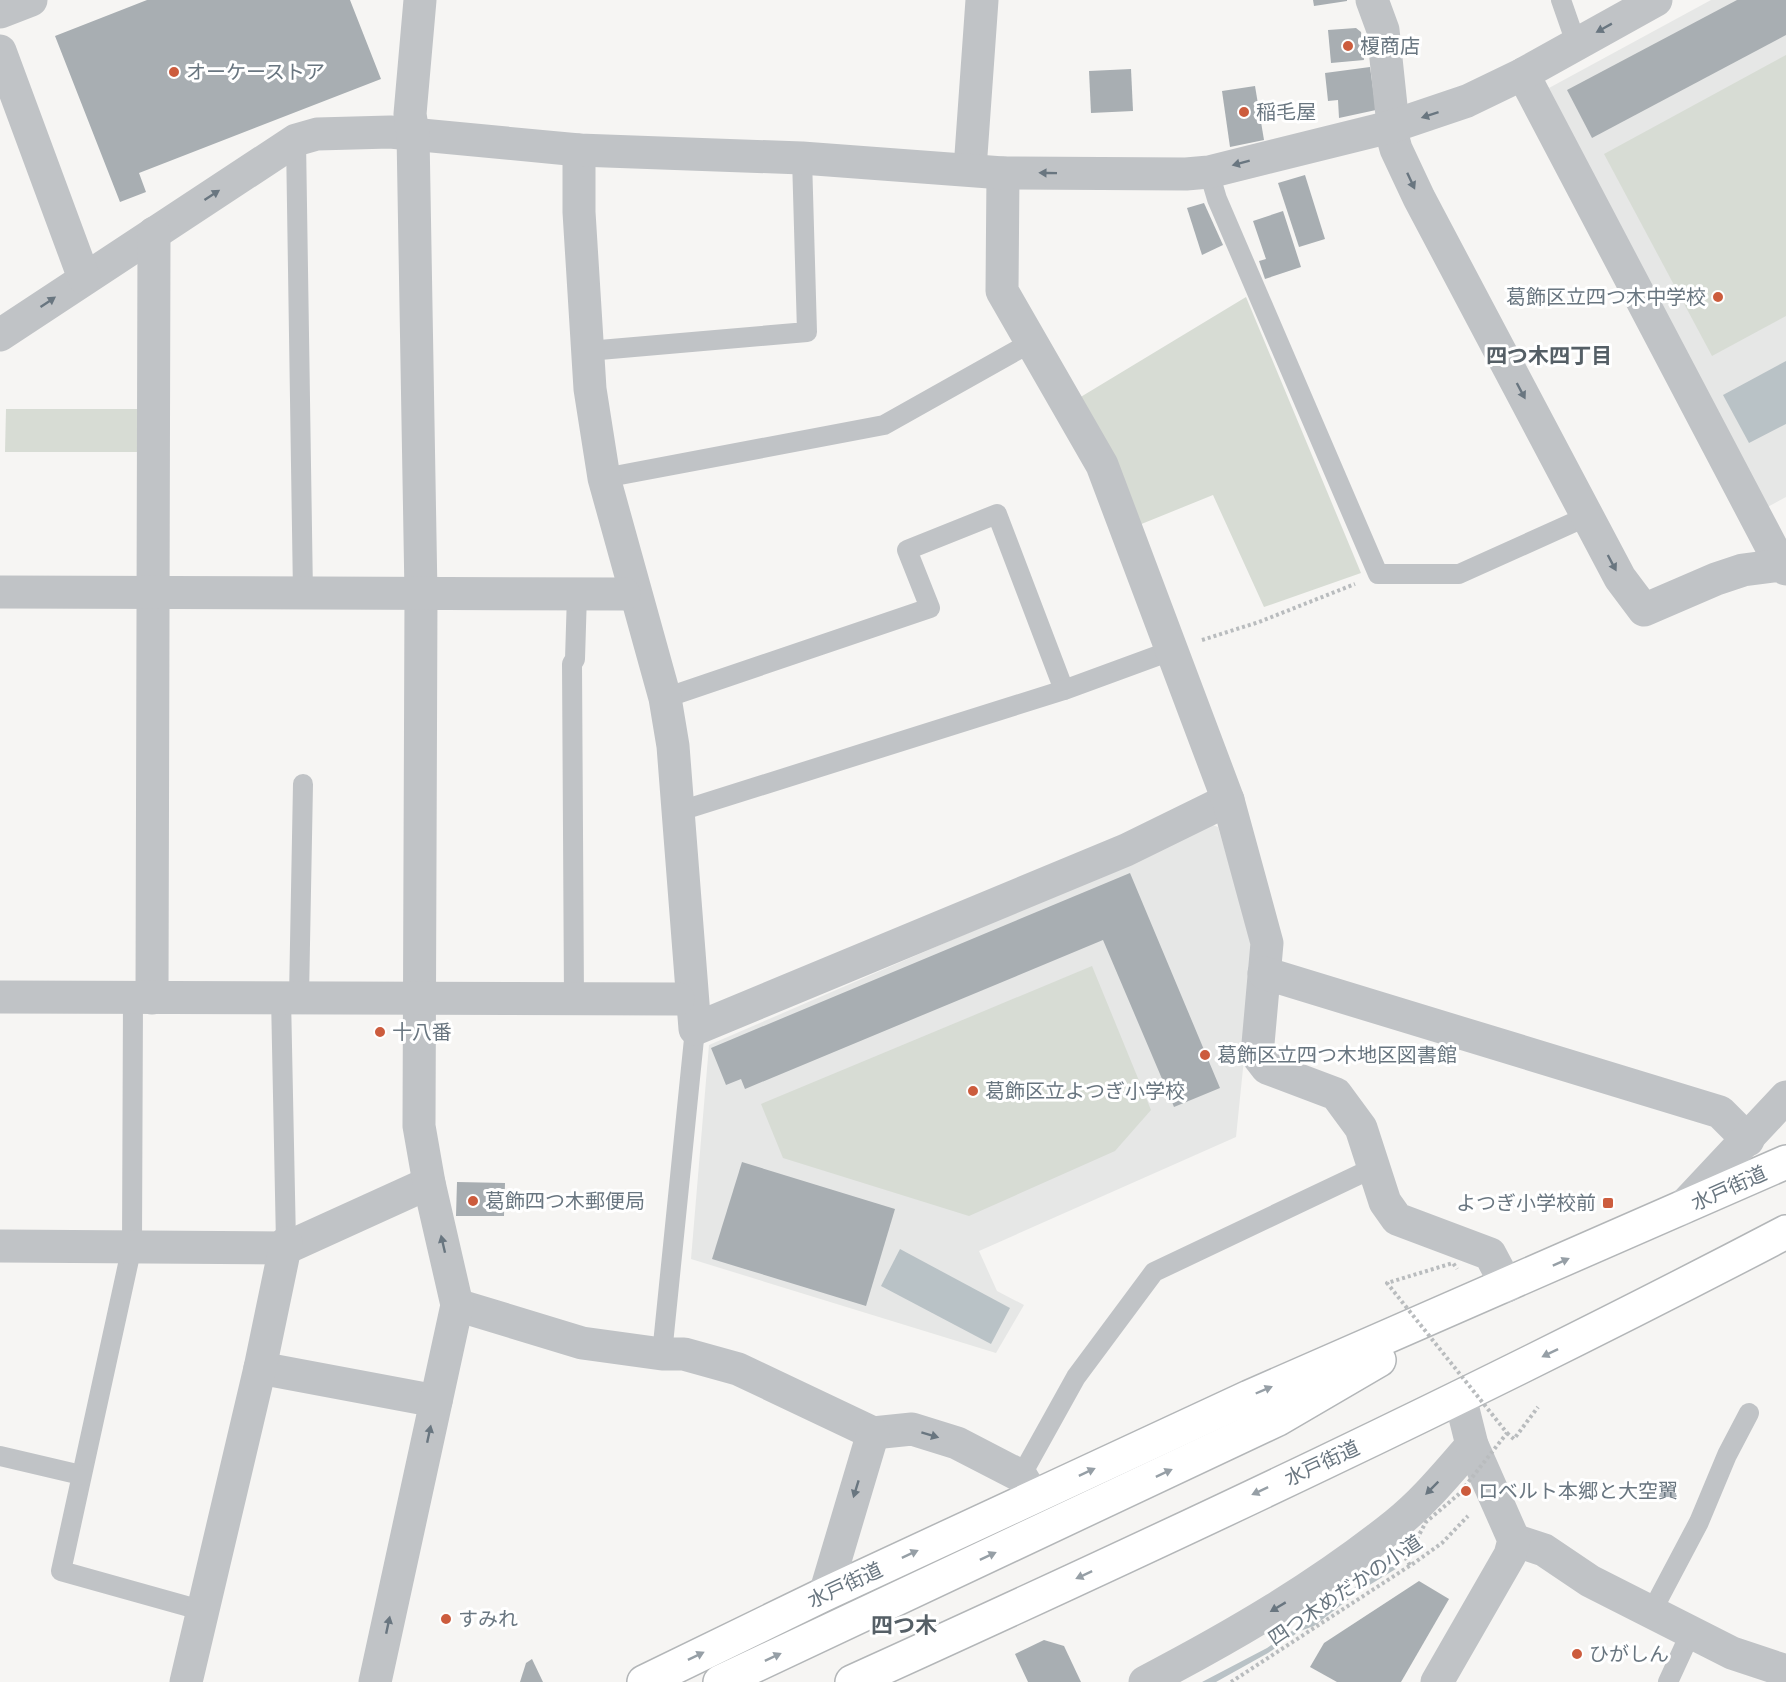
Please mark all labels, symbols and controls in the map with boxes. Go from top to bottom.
one-way arrow [1596,23,1613,33]
place label: 榎商店 [1360,33,1420,59]
marker: 榎商店 [1341,39,1355,53]
place label: オーケーストア [186,59,325,85]
marker: オーケーストア [167,65,181,79]
place label: 稲毛屋 [1256,99,1316,125]
marker: 稲毛屋 [1237,105,1251,119]
one-way arrow [1421,110,1439,120]
one-way arrow [1232,159,1250,168]
one-way arrow [1038,168,1057,178]
one-way arrow [1406,172,1415,189]
one-way arrow [203,190,220,201]
place label: 葛飾区立四つ木中学校 [1506,284,1706,310]
marker: 葛飾区立四つ木中学校 [1711,290,1725,304]
one-way arrow [40,296,56,308]
district label: 四つ木四丁目 [1486,342,1612,369]
one-way arrow [1516,382,1526,399]
one-way arrow [1607,555,1617,572]
place label: 十八番 [392,1019,452,1045]
marker: 十八番 [373,1025,387,1039]
place label: 葛飾区立四つ木地区図書館 [1217,1042,1457,1068]
marker: 葛飾区立四つ木地区図書館 [1198,1048,1212,1062]
place label: 葛飾区立よつぎ小学校 [985,1078,1185,1104]
marker: 葛飾区立よつぎ小学校 [966,1084,980,1098]
street label: 水戸街道 [1687,1160,1771,1216]
place label: 葛飾四つ木郵便局 [485,1188,645,1214]
place label: よつぎ小学校前 [1456,1190,1596,1216]
marker: 葛飾四つ木郵便局 [466,1194,480,1208]
marker: よつぎ小学校前 [1601,1196,1615,1210]
one-way arrow [438,1234,447,1253]
one-way arrow [1552,1257,1570,1266]
one-way arrow [1541,1349,1558,1358]
one-way arrow [1255,1385,1273,1395]
one-way arrow [425,1424,434,1443]
one-way arrow [921,1431,939,1440]
street label: 水戸街道 [1280,1434,1364,1492]
one-way arrow [1078,1467,1095,1476]
one-way arrow [1155,1468,1172,1477]
place label: ロベルト本郷と大空翼 [1478,1478,1678,1504]
one-way arrow [851,1480,860,1498]
one-way arrow [1426,1481,1440,1495]
marker: ロベルト本郷と大空翼 [1459,1484,1473,1498]
one-way arrow [1252,1487,1269,1496]
street label: 四つ木めだかの小道 [1263,1529,1427,1651]
one-way arrow [901,1548,919,1558]
one-way arrow [979,1551,996,1560]
street label: 水戸街道 [803,1556,887,1614]
one-way arrow [1075,1570,1092,1579]
one-way arrow [1269,1602,1286,1612]
place label: すみれ [458,1606,518,1632]
district label: 四つ木 [871,1611,937,1639]
marker: すみれ [439,1612,453,1626]
one-way arrow [384,1615,393,1634]
place label: ひがしん [1589,1641,1669,1667]
marker: ひがしん [1570,1647,1584,1661]
one-way arrow [688,1652,705,1661]
one-way arrow [765,1653,782,1662]

